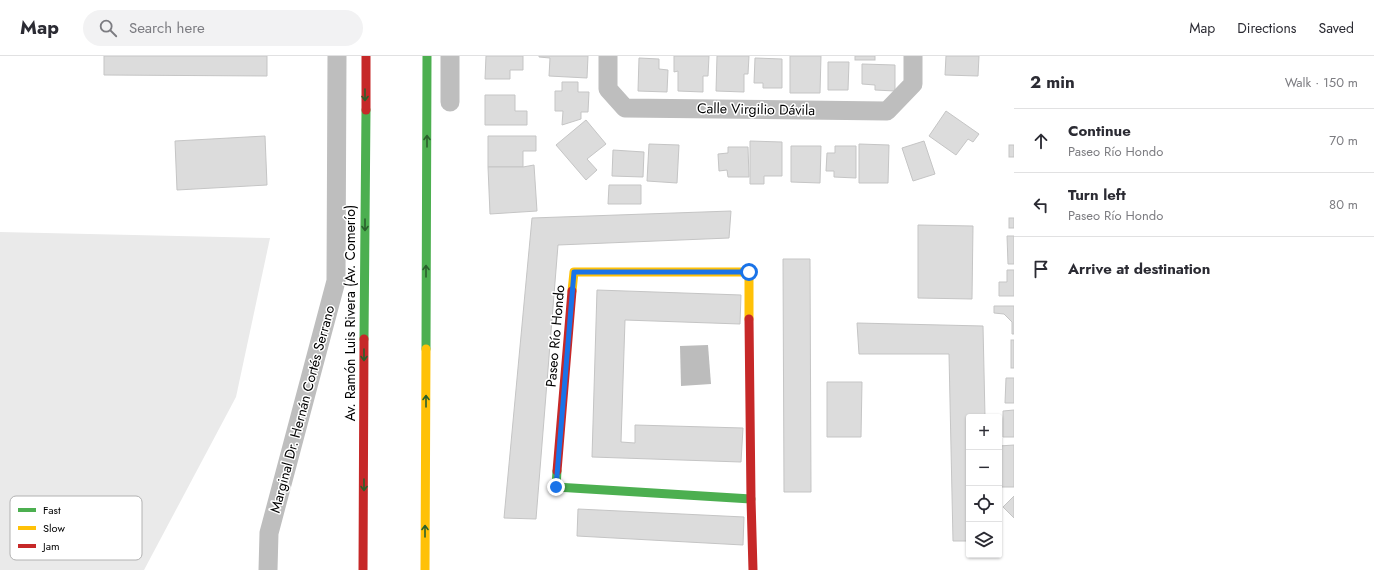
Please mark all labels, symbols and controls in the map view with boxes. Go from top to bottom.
search box [83,10,363,46]
text: Map [20,14,59,41]
icon: search [97,17,119,39]
text: Search here [129,17,205,39]
text: Map [1189,18,1215,38]
text: Directions [1237,18,1297,38]
text: Saved [1319,18,1354,38]
text: 2 min [1030,70,1075,94]
text: Walk · 150 m [1285,73,1358,92]
one-way arrow [361,88,369,101]
street label: Calle Virgilio Dávila [697,98,815,120]
text: Continue [1068,120,1131,142]
icon: ahead [1030,130,1052,152]
text: 70 m [1329,131,1358,150]
one-way arrow [423,135,431,148]
text: Paseo Río Hondo [1068,142,1163,161]
text: Turn left [1068,184,1126,206]
icon: left [1030,194,1052,216]
text: 80 m [1329,195,1358,214]
street label: Av. Ramón Luis Rivera (Av. Comerío) [340,205,360,421]
text: Paseo Río Hondo [1068,206,1163,225]
one-way arrow [361,218,369,231]
icon: arrive [1030,258,1052,280]
text: Arrive at destination [1068,258,1210,280]
route start [740,263,758,281]
one-way arrow [423,265,430,278]
street label: Paseo Río Hondo [541,284,569,388]
street label: Marginal Dr. Hernán Cortés Serrano [265,303,339,515]
one-way arrow [360,348,368,361]
one-way arrow [422,395,430,408]
map controls [966,414,1002,558]
button: + [966,414,1002,450]
button: − [966,450,1002,486]
one-way arrow [360,478,368,491]
route end [547,478,565,496]
button: locate [966,486,1002,522]
legend [10,496,142,560]
text: Fast [43,502,61,518]
text: Slow [43,520,65,536]
button: layers [966,522,1002,558]
one-way arrow [421,525,429,538]
text: Jam [41,538,60,554]

